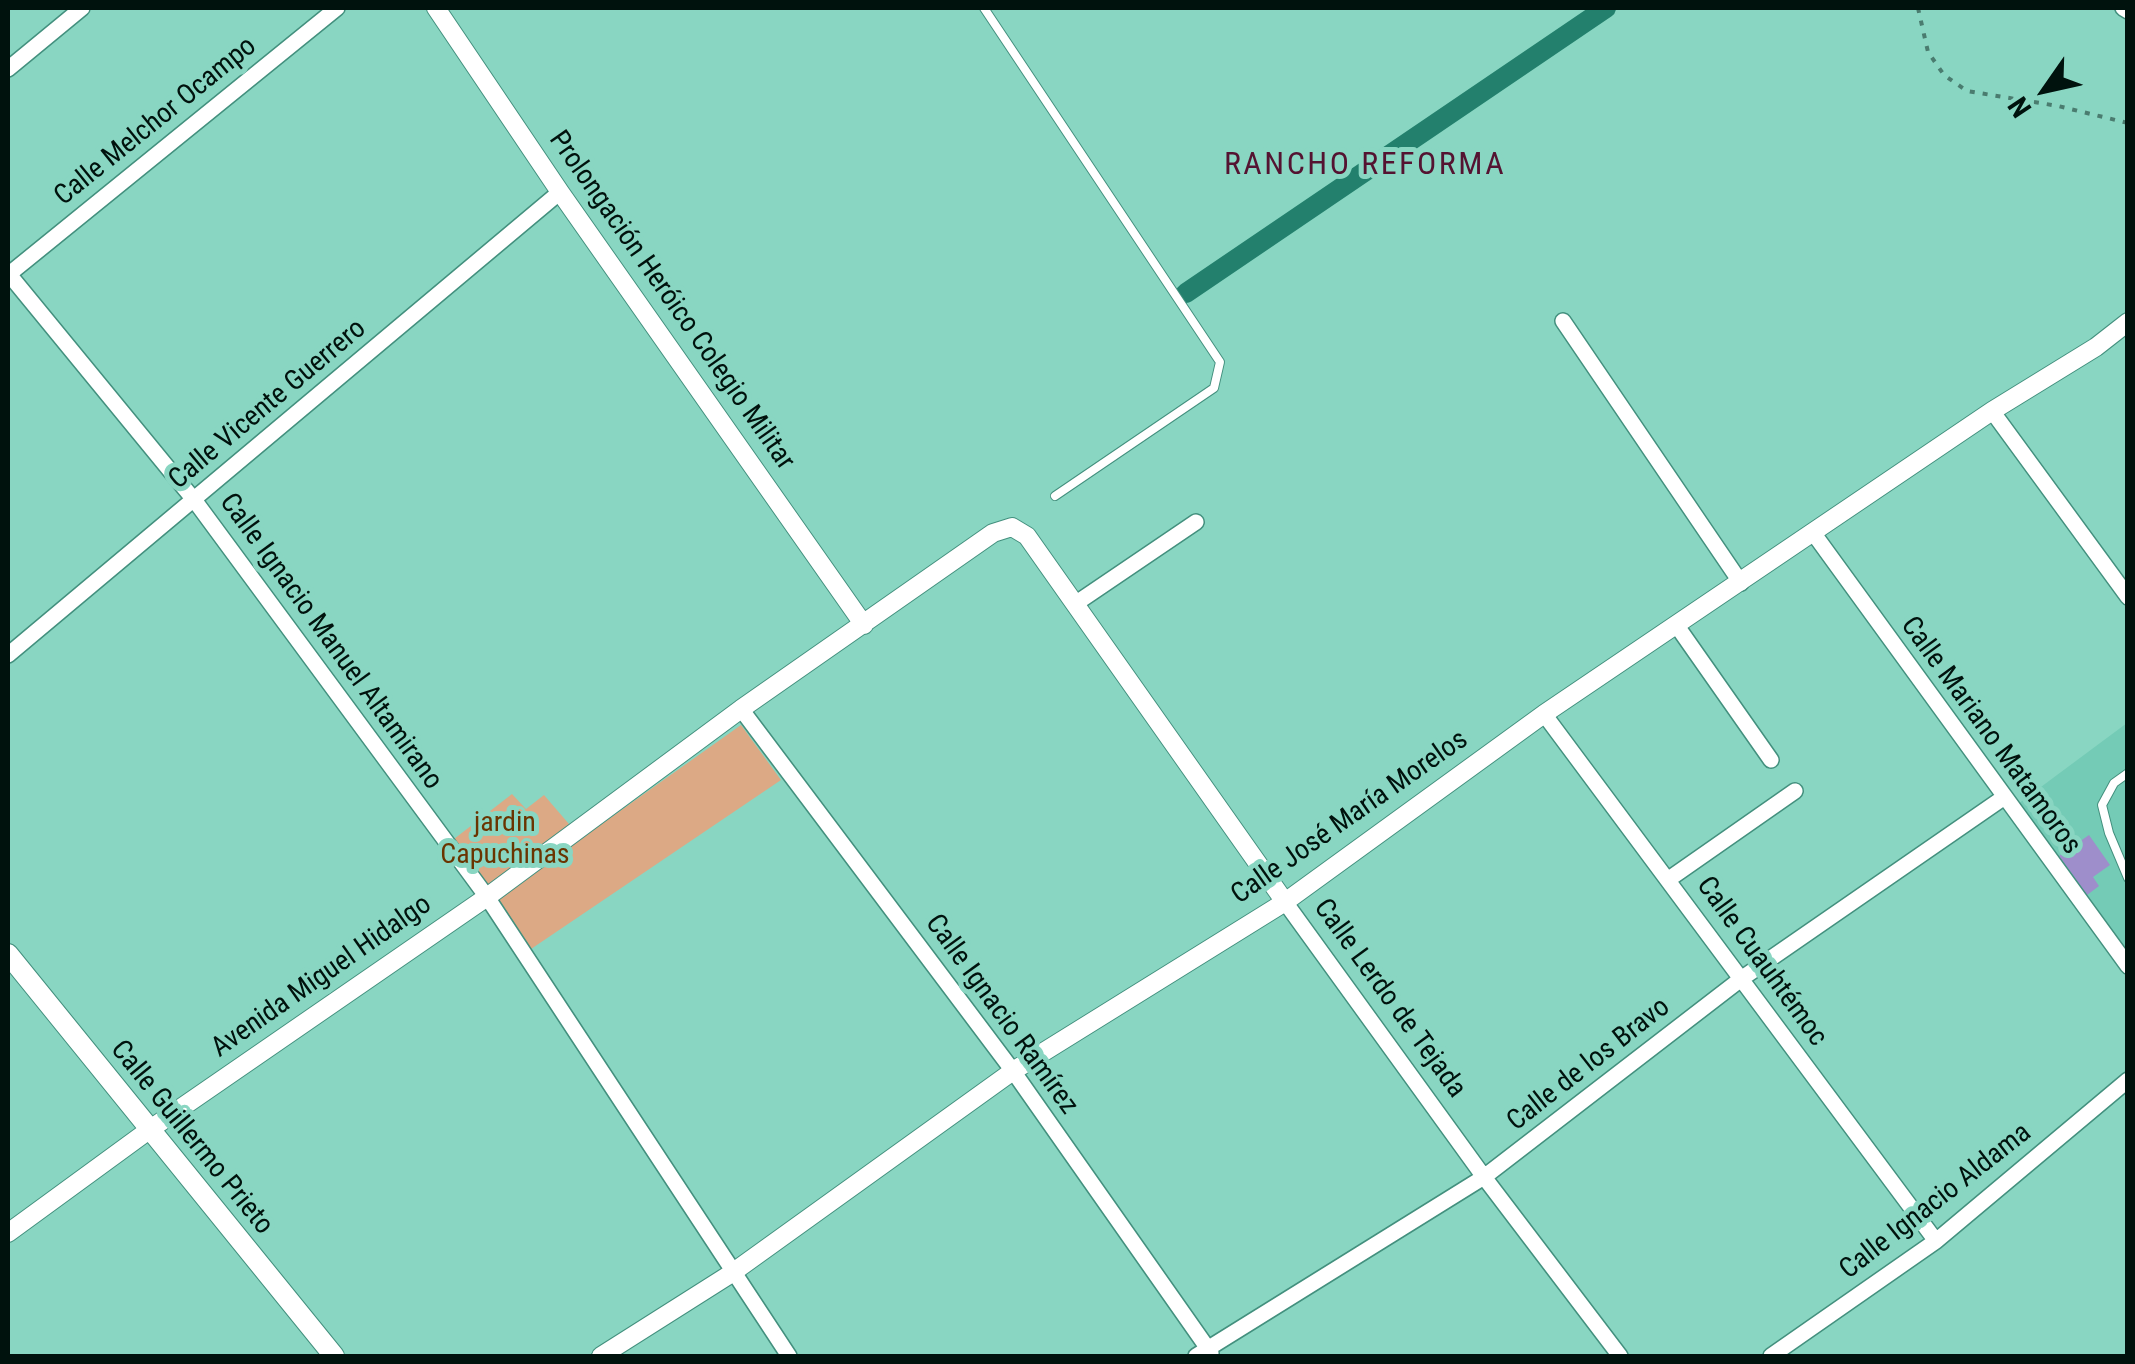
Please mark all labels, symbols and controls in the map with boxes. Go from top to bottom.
street label: Calle Melchor Ocampo [48,30,264,214]
north arrow [1995,40,2095,140]
text: N [2001,91,2038,123]
street label: Prolongación Heróico Colegio Militar [541,125,801,477]
district label: RANCHO REFORMA [1224,147,1506,185]
street label: Calle Vicente Guerrero [163,313,373,497]
street label: Calle Ignacio Manuel Altamirano [211,487,449,797]
street label: Calle Mariano Matamoros [1893,611,2087,861]
street label: Calle José María Morelos [1225,724,1475,912]
park label: jardin Capuchinas [440,807,570,873]
street label: Calle Cuauhtémoc [1688,871,1834,1053]
street label: Avenida Miguel Hidalgo [206,889,438,1065]
street label: Calle Lerdo de Tejada [1306,893,1472,1105]
street label: Calle Ignacio Ramírez [917,908,1085,1122]
street label: Calle de los Bravo [1501,991,1677,1139]
street label: Calle Guillermo Prieto [102,1034,280,1242]
street label: Calle Ignacio Aldama [1834,1117,2038,1287]

